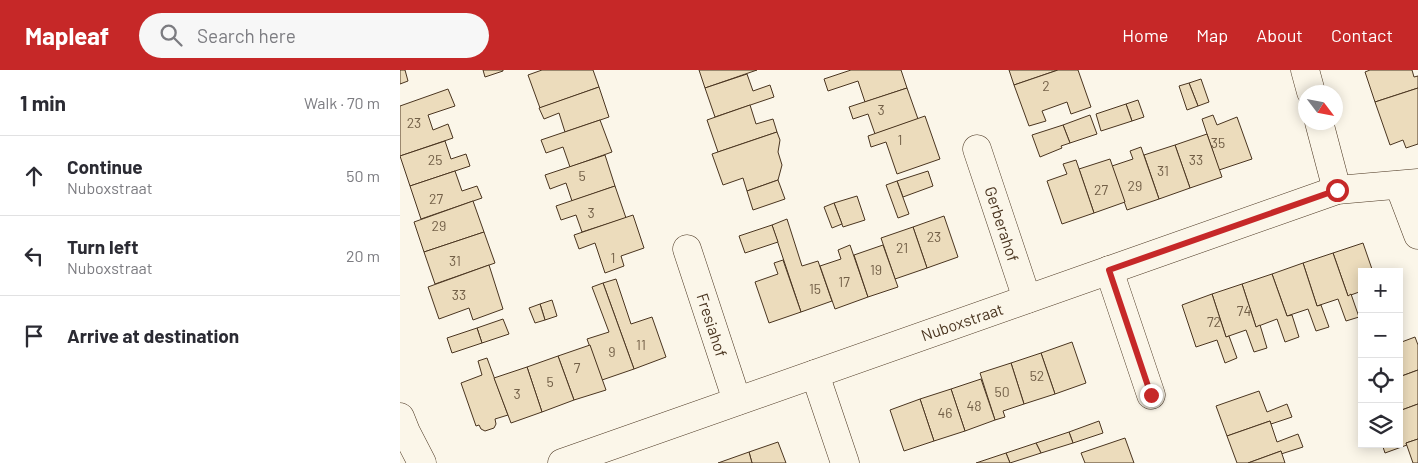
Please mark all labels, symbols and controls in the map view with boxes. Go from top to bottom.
search box [139,13,489,58]
text: Mapleaf [25,21,109,50]
icon: search [157,21,185,49]
text: Search here [197,24,296,47]
text: Home [1122,24,1168,46]
text: Map [1196,24,1228,46]
text: About [1256,24,1303,46]
text: Contact [1331,24,1393,46]
house number: 2 [1042,77,1050,94]
north arrow [1298,85,1343,130]
text: 1 min [20,90,66,115]
text: Walk · 70 m [304,93,380,112]
house number: 3 [877,101,885,118]
house number: 23 [407,114,421,131]
house number: 1 [898,131,902,148]
house number: 35 [1211,134,1225,151]
house number: 25 [428,151,442,168]
house number: 33 [1189,151,1203,168]
text: Continue [67,155,143,178]
icon: ahead [20,162,48,190]
house number: 31 [1157,162,1169,179]
text: 50 m [346,166,380,185]
house number: 5 [578,167,586,184]
house number: 29 [1128,177,1142,194]
text: Nuboxstraat [67,178,153,197]
route start [1326,179,1349,202]
house number: 27 [1094,181,1108,198]
street label: Gerberahof [981,184,1024,264]
house number: 27 [429,190,443,207]
house number: 3 [587,204,595,221]
house number: 29 [432,217,446,234]
house number: 23 [927,228,941,245]
text: Turn left [67,235,138,258]
house number: 21 [896,239,908,256]
icon: left [20,242,48,270]
text: 20 m [346,246,380,265]
house number: 1 [611,249,615,266]
house number: 31 [449,252,461,269]
text: Nuboxstraat [67,258,153,277]
house number: 19 [870,261,882,278]
map controls [1358,268,1403,448]
button: + [1358,268,1403,313]
house number: 17 [838,273,850,290]
house number: 15 [809,280,821,297]
house number: 33 [452,286,466,303]
street label: Fresiahof [693,291,732,359]
street label: Nuboxstraat [918,299,1005,344]
house number: 74 [1237,302,1251,319]
house number: 72 [1207,313,1221,330]
button: − [1358,313,1403,358]
icon: arrive [20,322,48,350]
text: Arrive at destination [67,324,239,347]
house number: 11 [636,336,646,353]
house number: 9 [608,343,616,360]
button: locate [1358,358,1403,403]
house number: 7 [574,359,581,376]
house number: 52 [1030,367,1044,384]
house number: 5 [546,373,554,390]
house number: 50 [994,383,1010,400]
route end [1140,384,1163,407]
house number: 3 [513,385,521,402]
house number: 48 [966,397,982,414]
button: layers [1358,403,1403,448]
house number: 46 [938,404,952,421]

